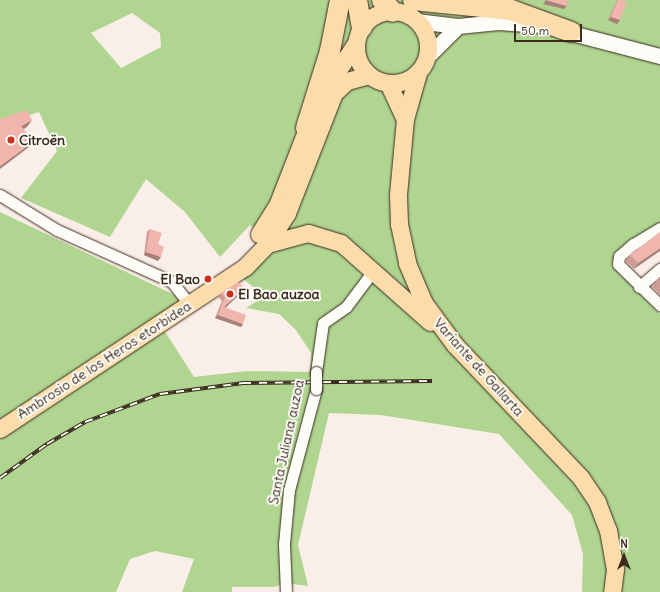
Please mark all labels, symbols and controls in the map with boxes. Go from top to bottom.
scale bar [516,16,584,42]
text: 50 m [521,23,549,38]
place label: Citroën [19,132,65,148]
marker: Citroën [6,135,16,145]
place label: El Bao [160,271,200,287]
marker: El Bao [203,274,213,284]
place label: El Bao auzoa [238,286,320,302]
marker: El Bao auzoa [225,289,235,299]
street label: Ambrosio de los Heros etorbidea [14,297,194,423]
street label: Variante de Gallarta [431,314,527,420]
street label: Santa Juliana auzoa [265,378,307,506]
north arrow [604,536,644,576]
text: N [620,537,628,551]

